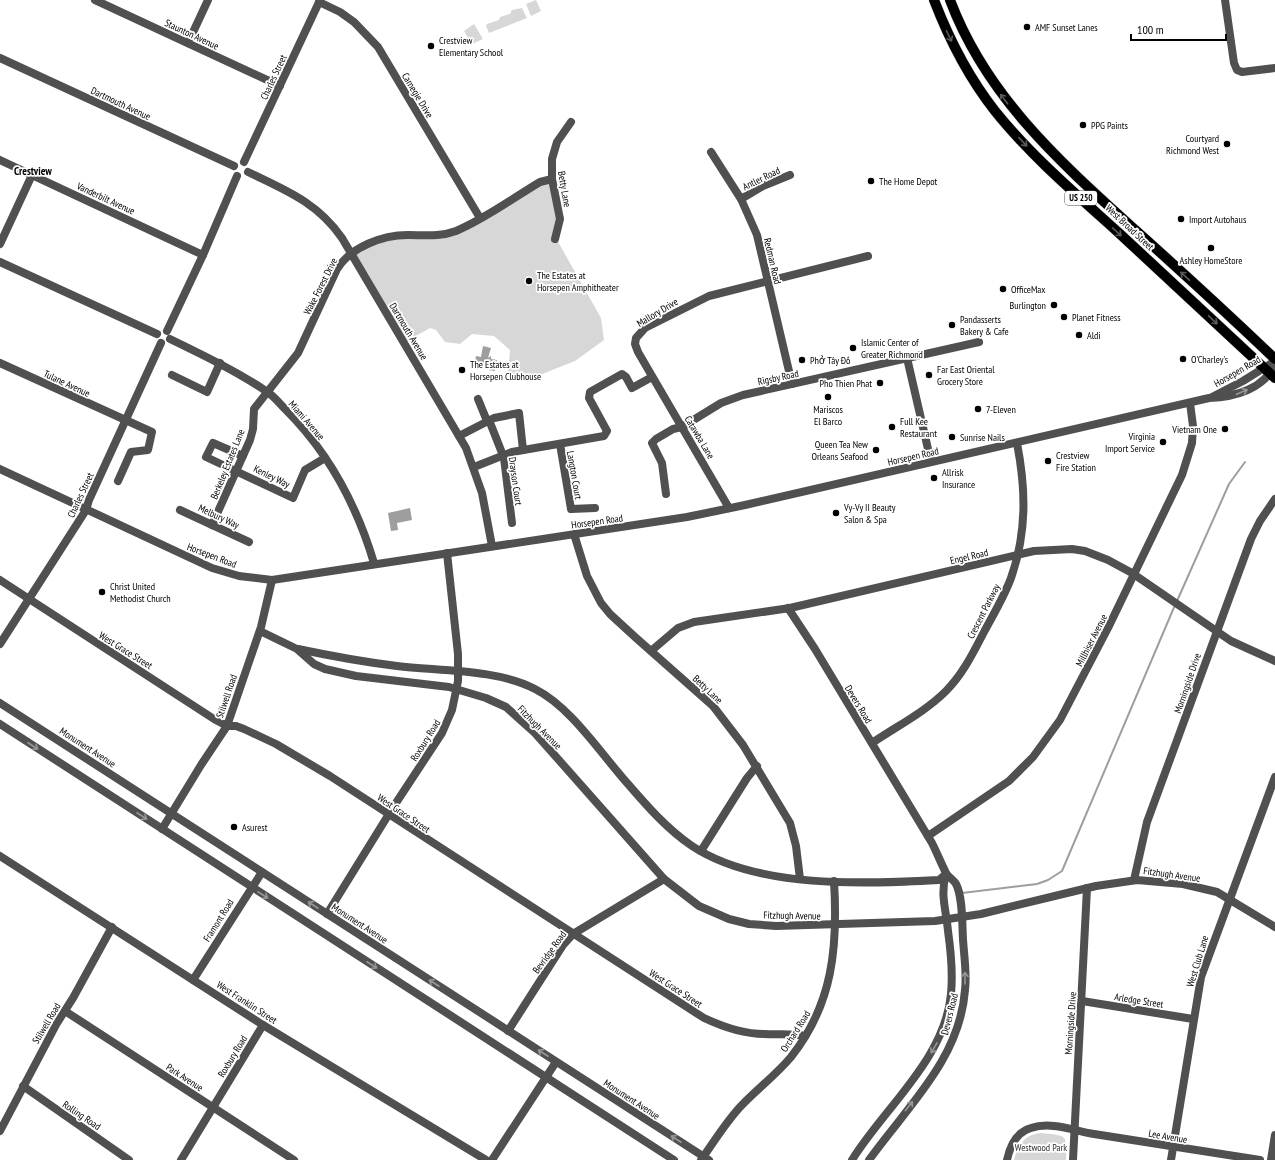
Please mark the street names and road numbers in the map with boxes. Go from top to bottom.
street label: Staunton Avenue [163,16,221,53]
street label: Charles Street [257,52,290,102]
street label: Carnegie Drive [399,70,436,120]
street label: Dartmouth Avenue [89,84,153,123]
street label: Antler Road [740,164,782,193]
street label: Betty Lane [555,170,574,208]
street label: Vanderbilt Avenue [74,179,137,218]
road number: US 250 [1065,191,1097,205]
street label: West Broad Street [1103,202,1157,253]
street label: Redman Road [761,237,784,285]
street label: Wake Forest Drive [301,256,340,317]
street label: Mallory Drive [634,295,680,330]
street label: Dartmouth Avenue [386,300,431,362]
street label: Horsepen Road [1211,353,1263,390]
street label: Tulane Avenue [41,367,92,400]
street label: Rigsby Road [756,367,800,388]
street label: Miami Avenue [286,398,327,443]
street label: Catawba Lane [682,413,718,461]
street label: Berkeley Estates Lane [207,427,247,501]
street label: Horsepen Road [886,444,940,469]
street label: Langton Court [564,450,585,501]
street label: Drayson Court [506,456,525,506]
street label: Kenley Way [251,462,292,491]
street label: Charles Street [64,470,97,520]
street label: Melbury Way [196,501,242,532]
street label: Horsepen Road [570,511,624,532]
street label: Horsepen Road [185,540,238,571]
street label: Engel Road [949,546,989,567]
street label: Crescent Parkway [964,581,1003,641]
street label: Millhiser Avenue [1073,612,1110,669]
street label: West Grace Street [97,629,155,672]
street label: Morningside Drive [1171,651,1204,715]
street label: Betty Lane [690,672,725,707]
street label: Stilwell Road [213,673,240,720]
street label: Devers Road [842,683,875,726]
street label: Fitzhugh Avenue [515,703,564,752]
street label: Roxbury Road [408,717,443,764]
street label: Monument Avenue [57,724,118,770]
street label: West Grace Street [375,791,433,836]
street label: Fitzhugh Avenue [1143,864,1201,885]
street label: Framont Road [200,896,237,944]
street label: Monument Avenue [329,900,390,946]
street label: Fitzhugh Avenue [763,909,821,922]
street label: Bevridge Road [530,928,569,976]
street label: West Club Lane [1184,934,1211,988]
street label: West Grace Street [647,966,705,1011]
street label: West Franklin Street [214,978,280,1027]
street label: Arledge Street [1113,990,1165,1011]
street label: Morningside Drive [1062,991,1079,1055]
street label: Devers Road [938,992,961,1036]
street label: Stilwell Road [29,1000,64,1046]
street label: Orchard Road [778,1008,813,1054]
street label: Roxbury Road [215,1033,250,1080]
street label: Park Avenue [164,1061,206,1094]
street label: Monument Avenue [601,1076,662,1122]
street label: Rolling Road [60,1098,103,1133]
street label: Lee Avenue [1148,1127,1188,1146]

